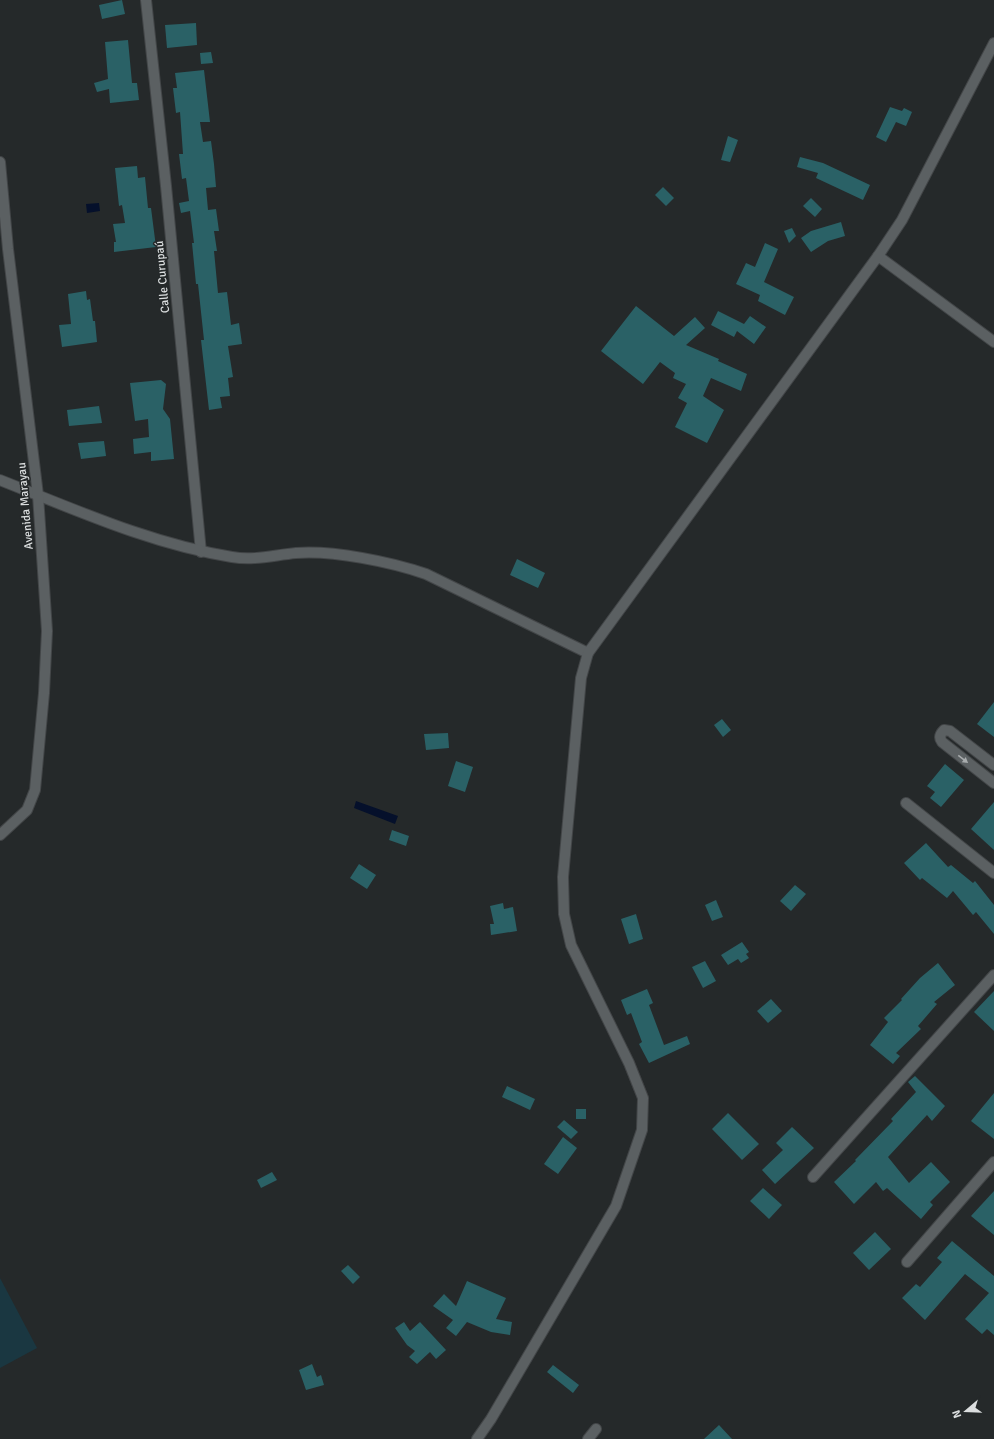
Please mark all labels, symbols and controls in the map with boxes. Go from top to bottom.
street label: Calle Curupaú [152,240,173,314]
street label: Avenida Marayau [14,462,37,550]
one-way arrow [958,755,969,763]
north arrow [946,1391,986,1431]
text: N [950,1408,964,1420]

